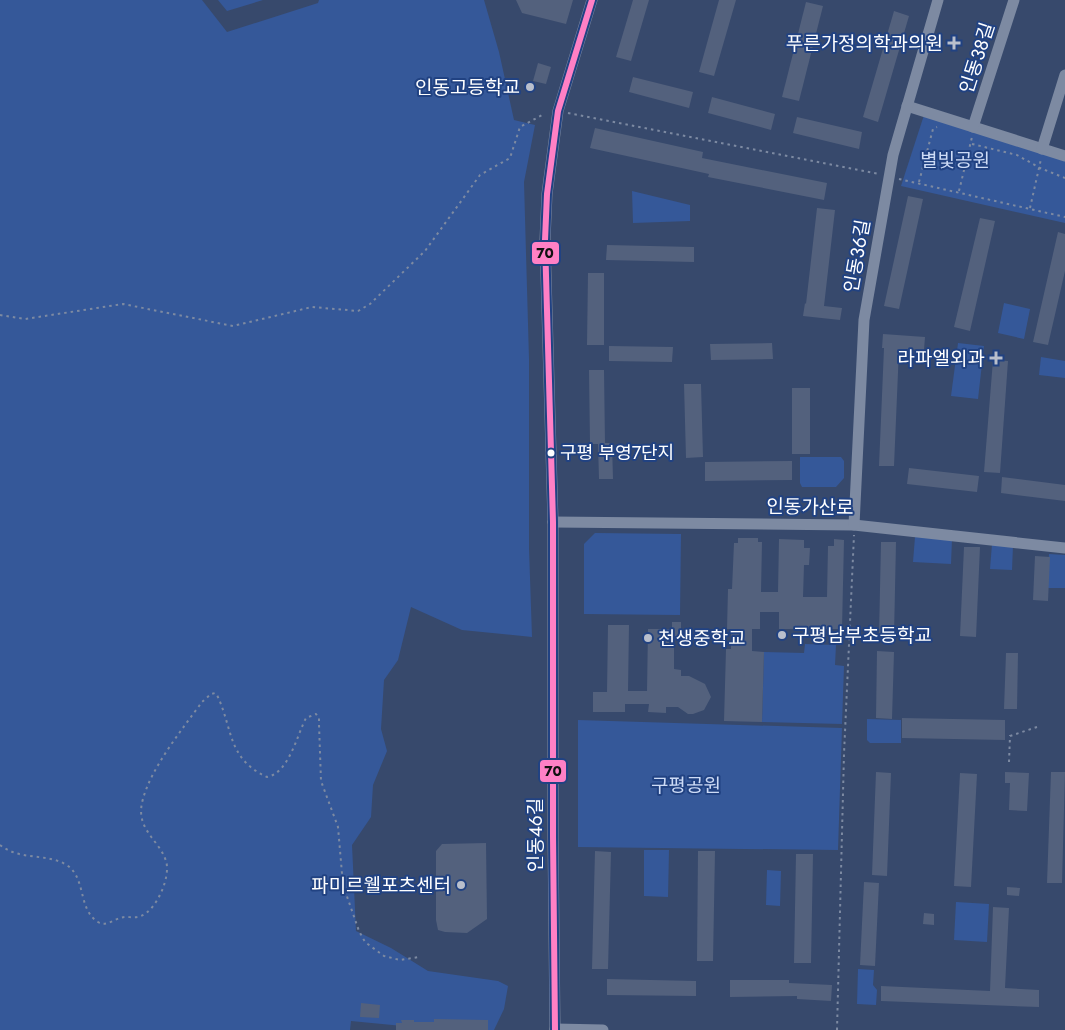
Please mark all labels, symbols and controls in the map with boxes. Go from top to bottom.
street label: 인동38길 [953,19,1001,97]
place label: 푸른가정의학과의원 [786,30,943,57]
marker: 푸른가정의학과의원 [947,36,961,50]
place label: 인동고등학교 [415,74,520,101]
marker: 인동고등학교 [524,81,536,93]
park label: 별빛공원 [920,147,990,174]
street label: 인동36길 [837,217,877,295]
line badge: 70 [531,241,560,265]
text: 70 [536,243,554,263]
place label: 라파엘외과 [898,345,985,372]
marker: 라파엘외과 [989,351,1003,365]
place label: 구평 부영7단지 [560,440,674,466]
marker: 구평 부영7단지 [546,448,556,458]
street label: 인동가산로 [766,493,854,521]
place label: 구평남부초등학교 [792,622,932,649]
place label: 천생중학교 [658,625,745,652]
marker: 구평남부초등학교 [776,629,788,641]
marker: 천생중학교 [642,632,654,644]
line badge: 70 [539,759,567,783]
text: 70 [544,761,562,781]
park label: 구평공원 [651,772,721,799]
street label: 인동46길 [522,798,549,872]
place label: 파미르웰포츠센터 [311,872,451,899]
marker: 파미르웰포츠센터 [455,879,467,891]

